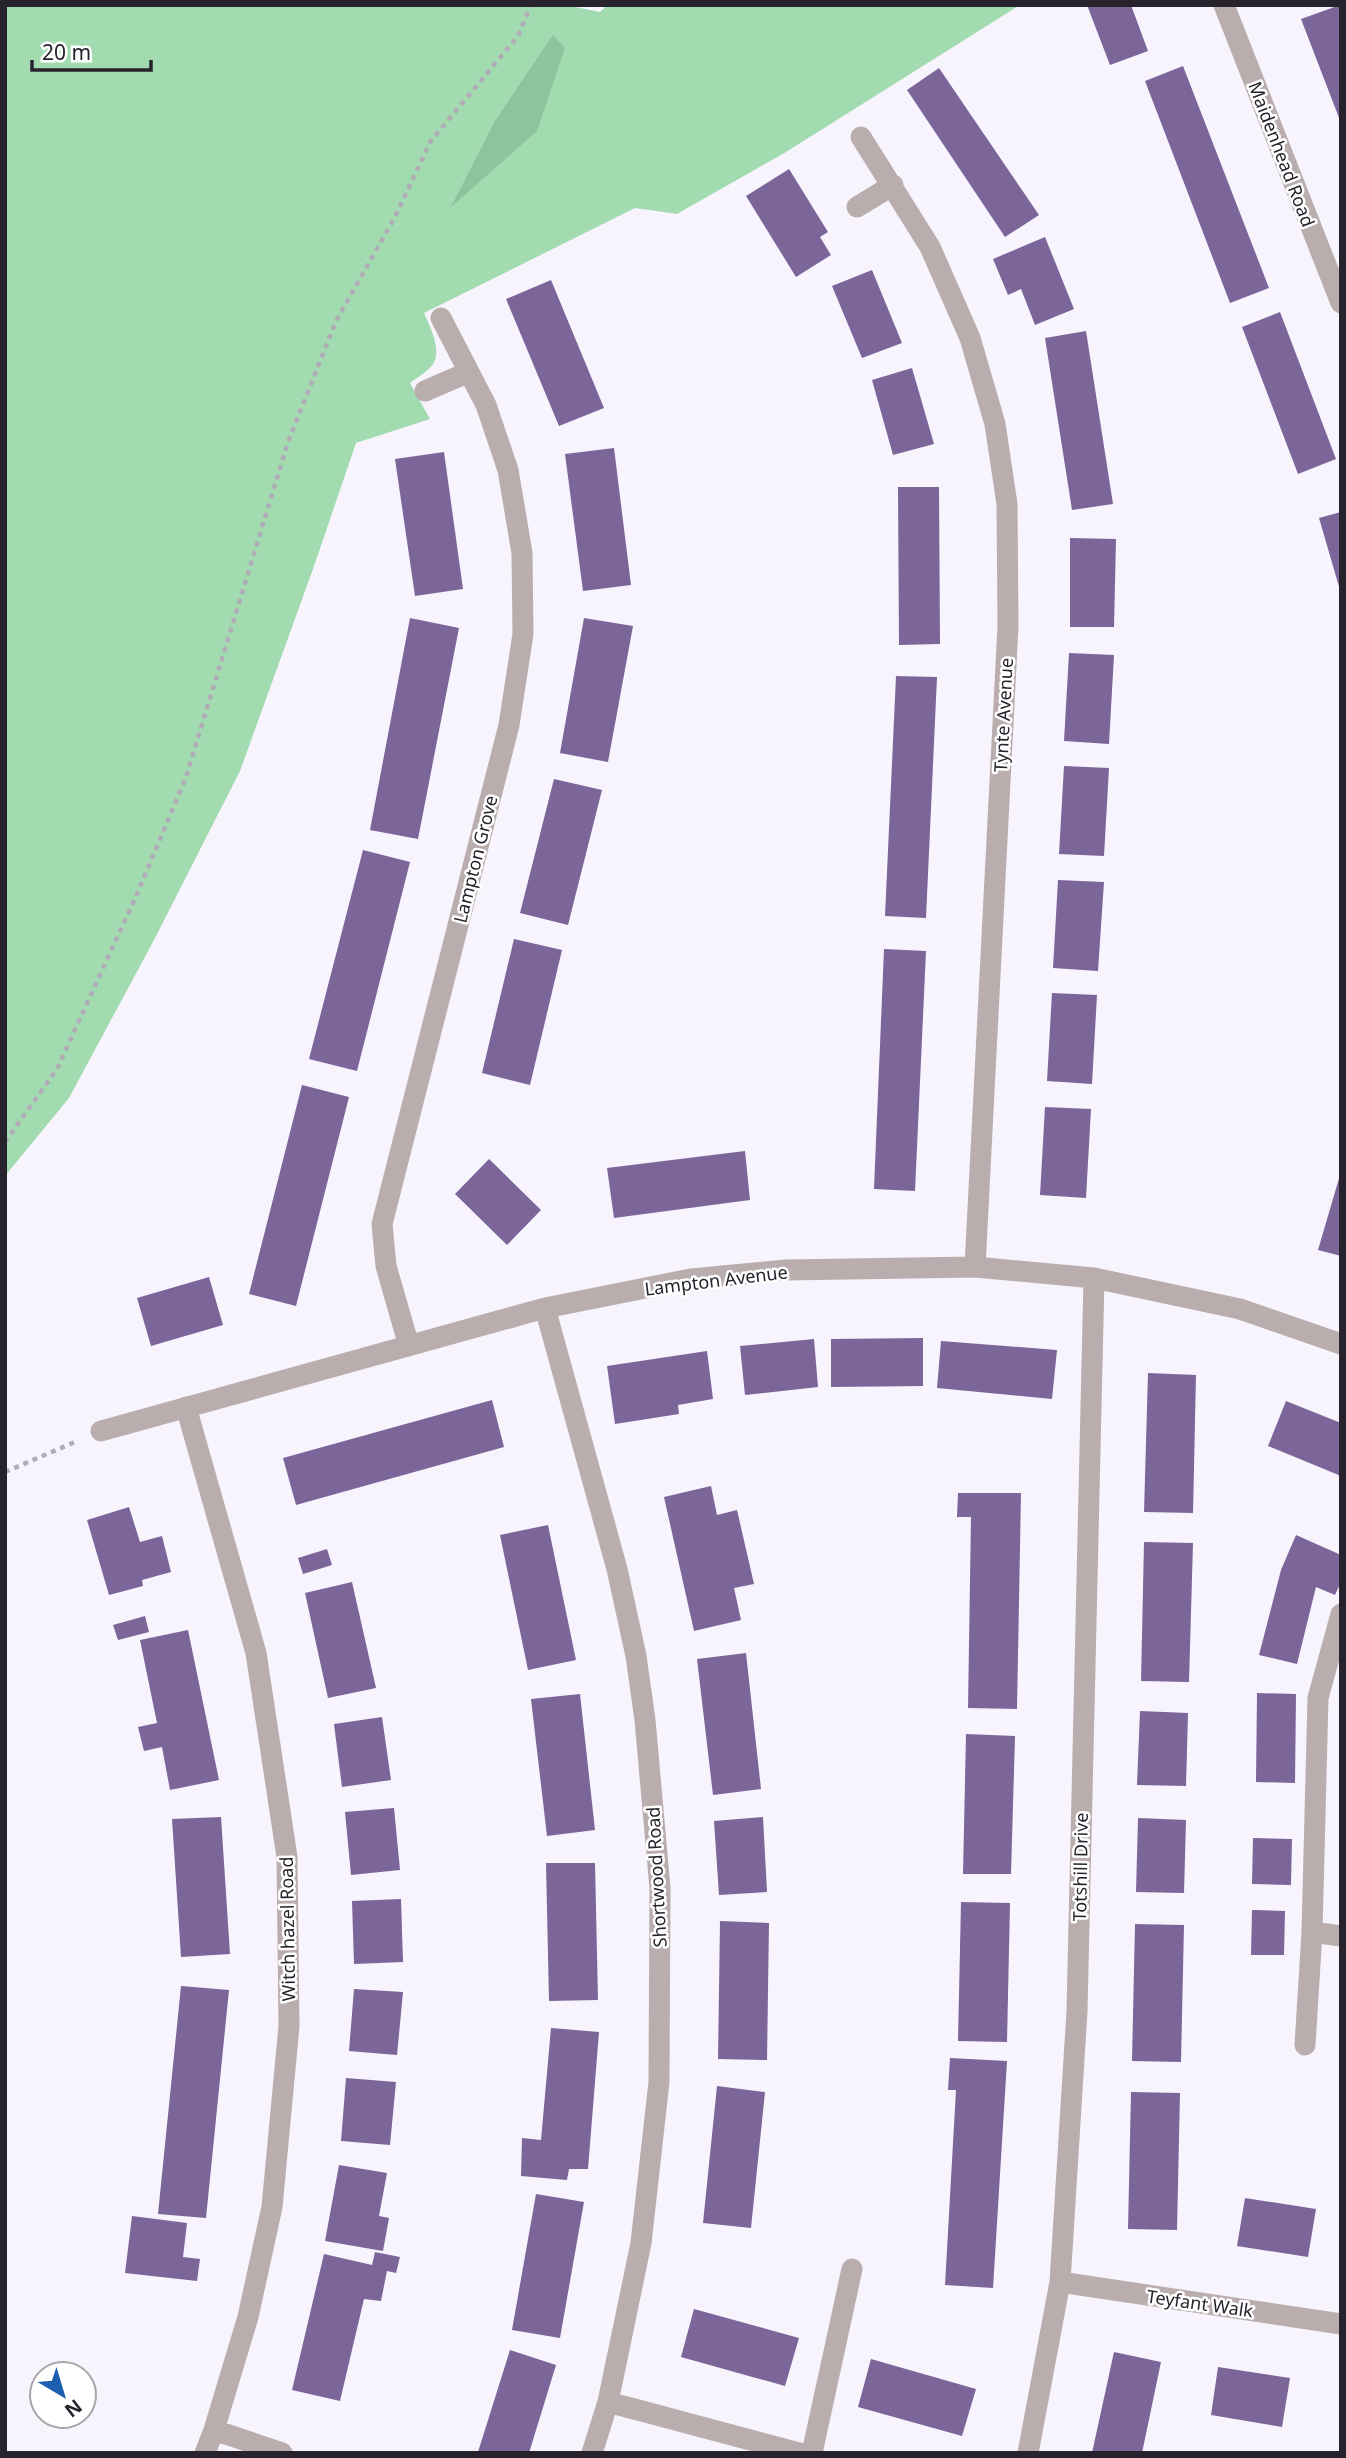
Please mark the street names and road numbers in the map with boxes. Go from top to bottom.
street label: Maidenhead Road [1243,78,1321,230]
street label: Tynte Avenue [988,657,1018,773]
street label: Lampton Grove [448,793,502,925]
street label: Lampton Avenue [643,1259,789,1301]
street label: Shortwood Road [640,1806,672,1948]
street label: Totshill Drive [1067,1812,1093,1922]
street label: Witch hazel Road [274,1856,300,2002]
street label: Teyfant Walk [1145,2284,1255,2322]

